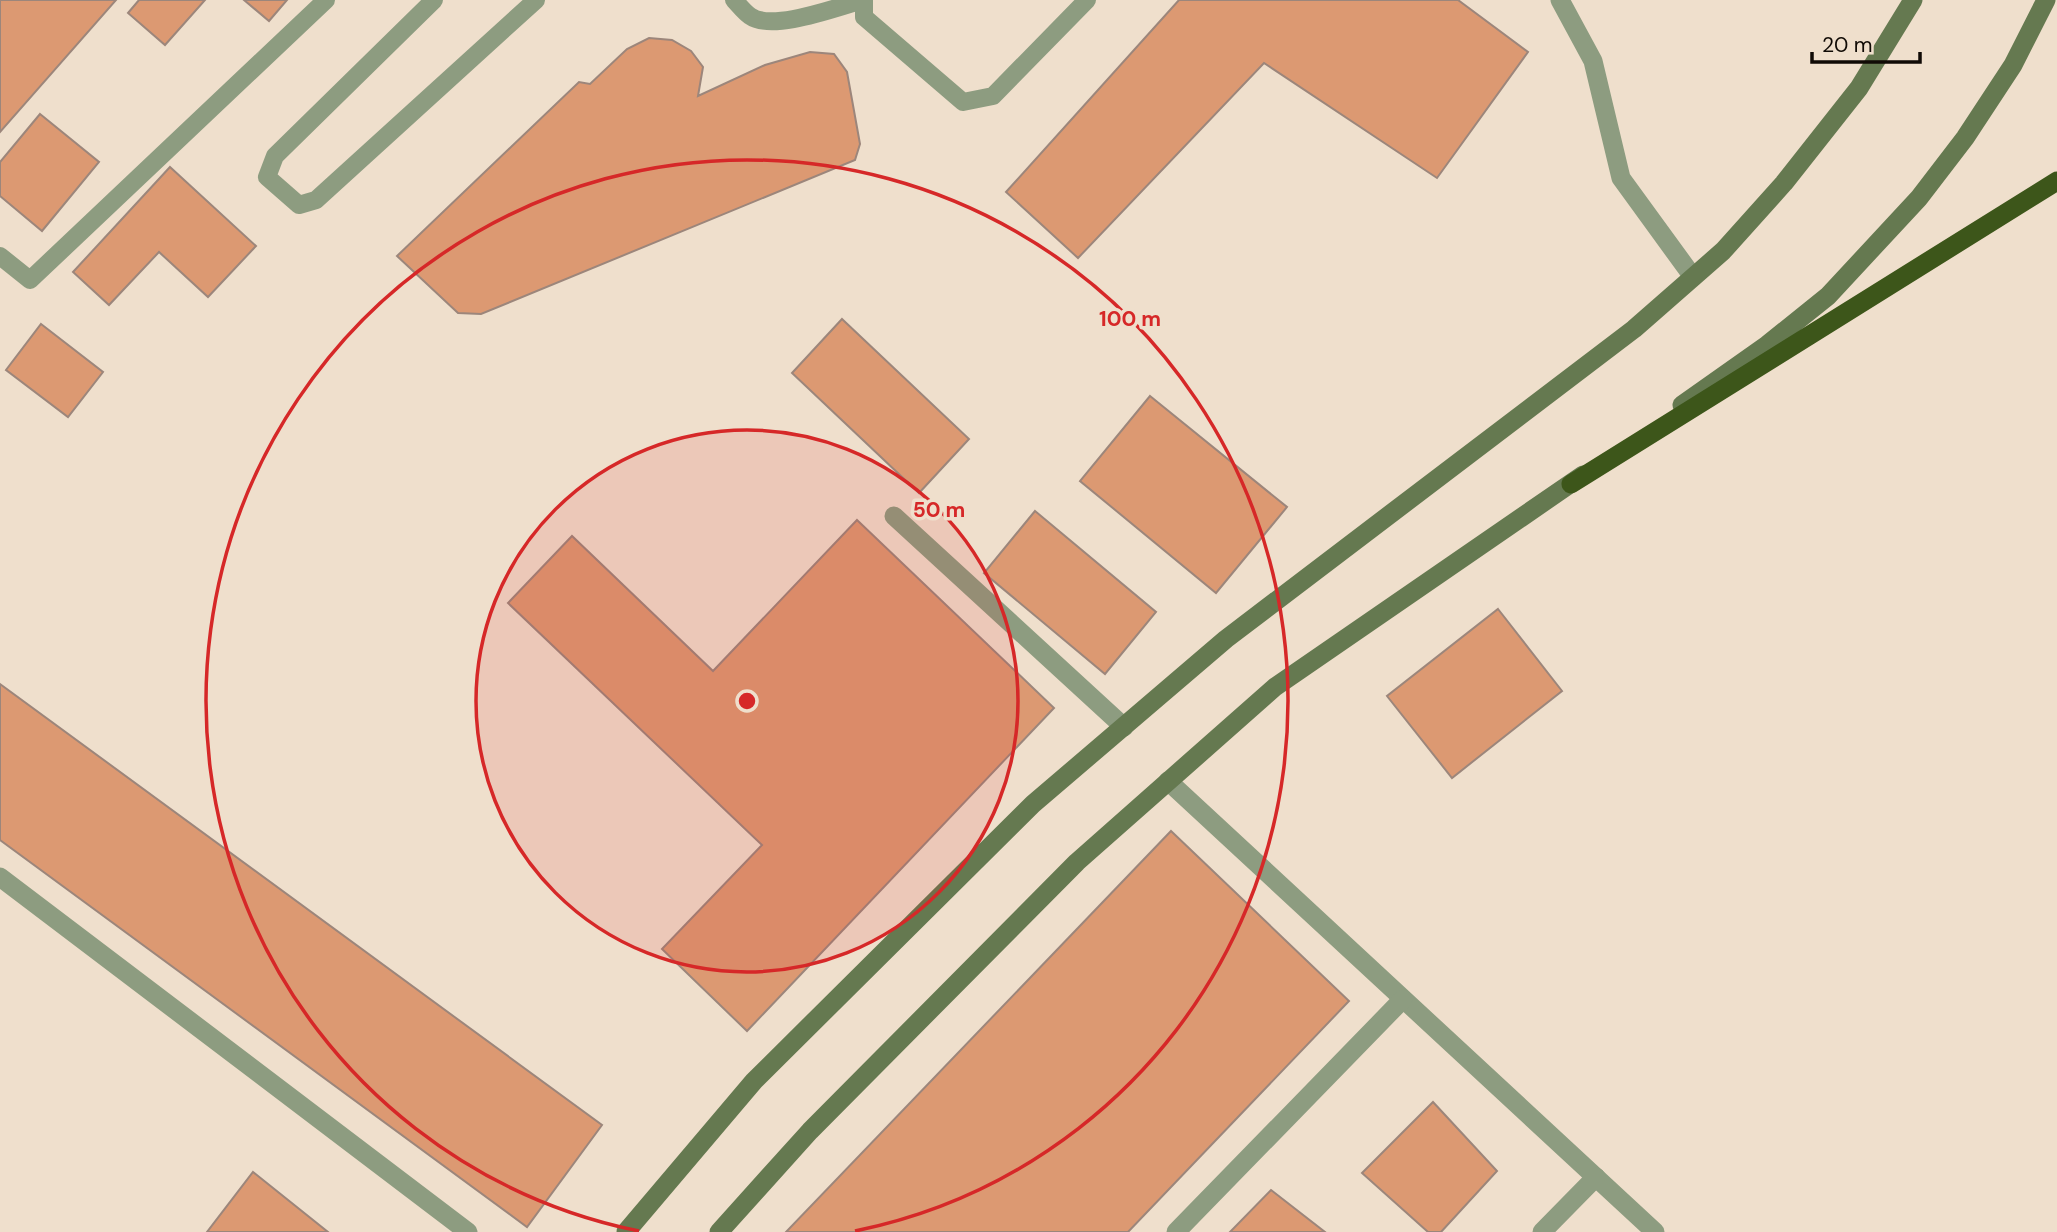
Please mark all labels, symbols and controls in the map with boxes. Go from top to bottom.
scale bar [1812,21,1920,65]
text: 20 m [1822,31,1873,59]
text: 100 m [1099,305,1161,333]
text: 50 m [913,496,965,524]
centre of rings [735,689,759,713]

